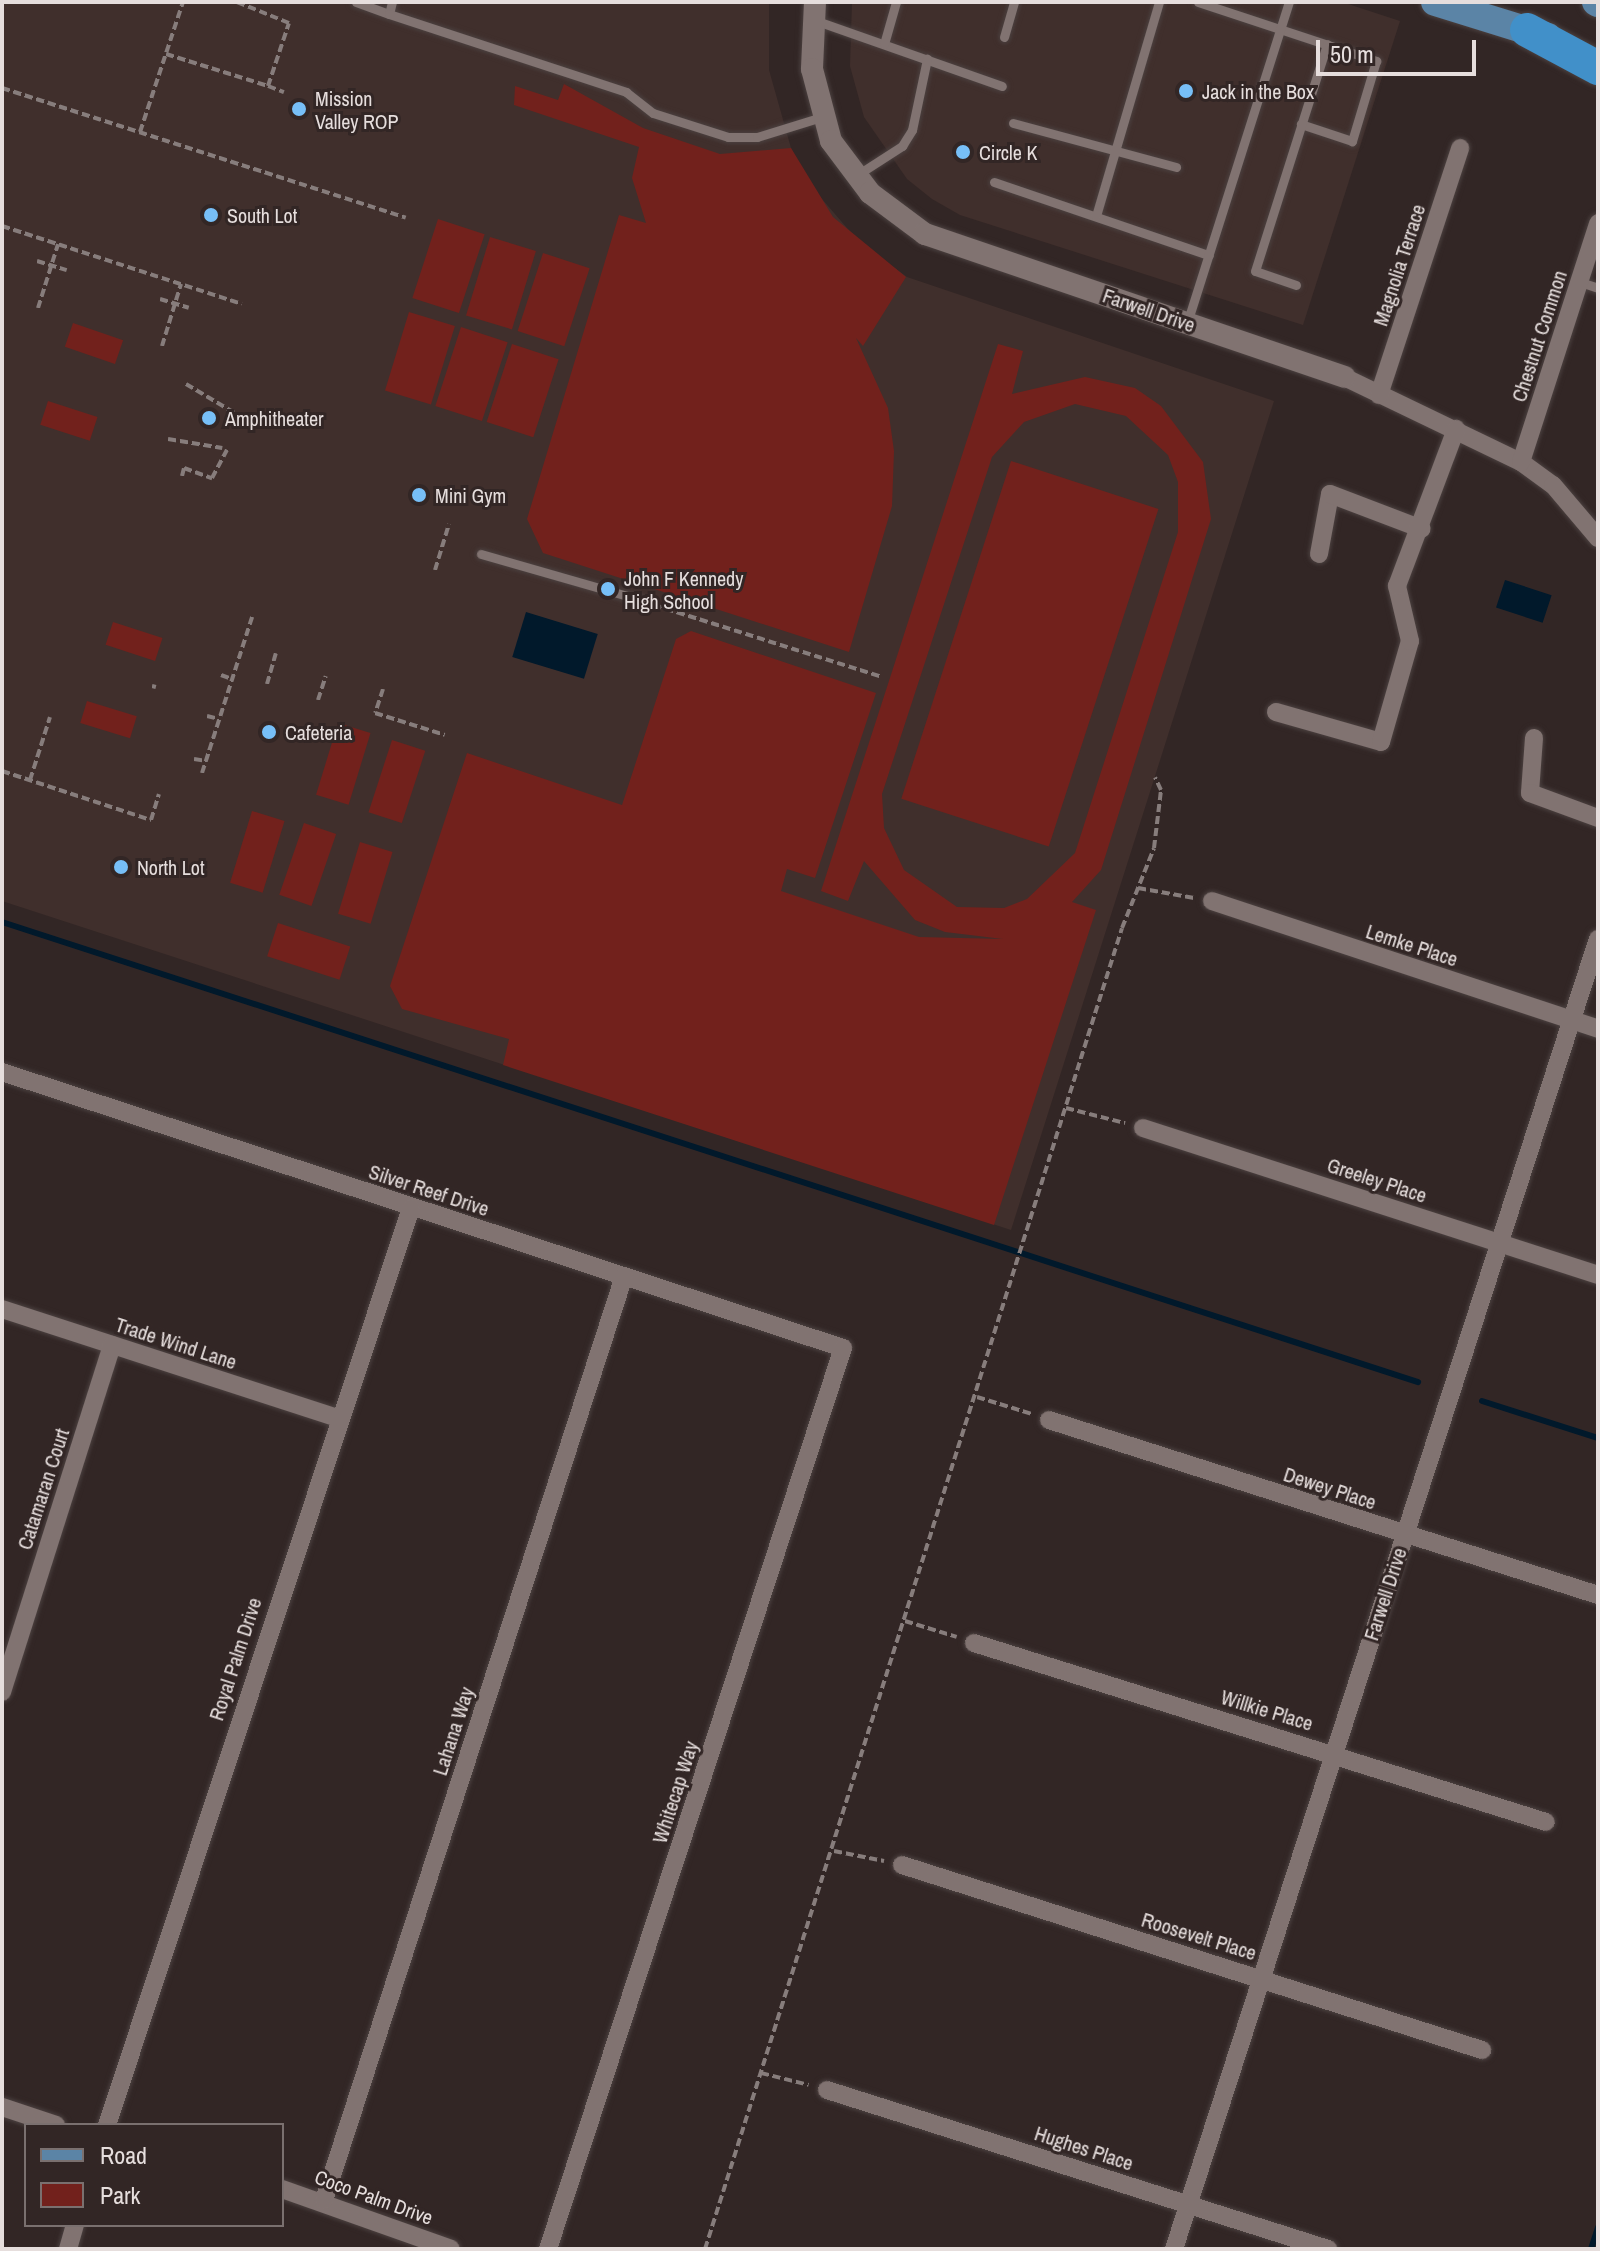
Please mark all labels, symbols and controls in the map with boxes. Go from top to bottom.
scale bar [1320,24,1480,74]
text: 50 m [1330,38,1374,70]
place label: Jack in the Box [1202,79,1314,103]
marker: Jack in the Box [1177,82,1195,100]
place label: Mission Valley ROP [315,86,399,133]
marker: Mission Valley ROP [290,100,308,118]
place label: Circle K [979,140,1037,164]
marker: Circle K [954,143,972,161]
street label: Magnolia Terrace [1368,201,1430,329]
place label: South Lot [227,203,297,227]
marker: South Lot [202,206,220,224]
street label: Chestnut Common [1506,267,1572,405]
street label: Farwell Drive [1100,283,1198,337]
place label: Amphitheater [225,406,323,430]
marker: Amphitheater [200,409,218,427]
place label: Mini Gym [435,483,506,507]
marker: Mini Gym [410,486,428,504]
place label: John F Kennedy High School [624,566,743,613]
marker: John F Kennedy High School [599,580,617,598]
place label: Cafeteria [285,720,352,744]
marker: Cafeteria [260,723,278,741]
place label: North Lot [137,855,204,879]
marker: North Lot [112,858,130,876]
street label: Lemke Place [1363,919,1461,971]
street label: Greeley Place [1324,1153,1430,1207]
street label: Silver Reef Drive [366,1159,492,1221]
street label: Trade Wind Lane [112,1312,240,1374]
street label: Catamaran Court [12,1425,74,1553]
street label: Dewey Place [1281,1462,1379,1514]
street label: Farwell Drive [1359,1545,1411,1643]
street label: Royal Palm Drive [204,1595,266,1723]
street label: Lahana Way [427,1684,479,1778]
street label: Willkie Place [1218,1685,1316,1735]
street label: Whitecap Way [647,1738,703,1846]
street label: Roosevelt Place [1139,1907,1259,1965]
street label: Hughes Place [1032,2121,1136,2175]
legend [24,2123,284,2227]
text: Road [100,2139,147,2171]
street label: Coco Palm Drive [312,2165,436,2229]
text: Park [100,2179,140,2211]

